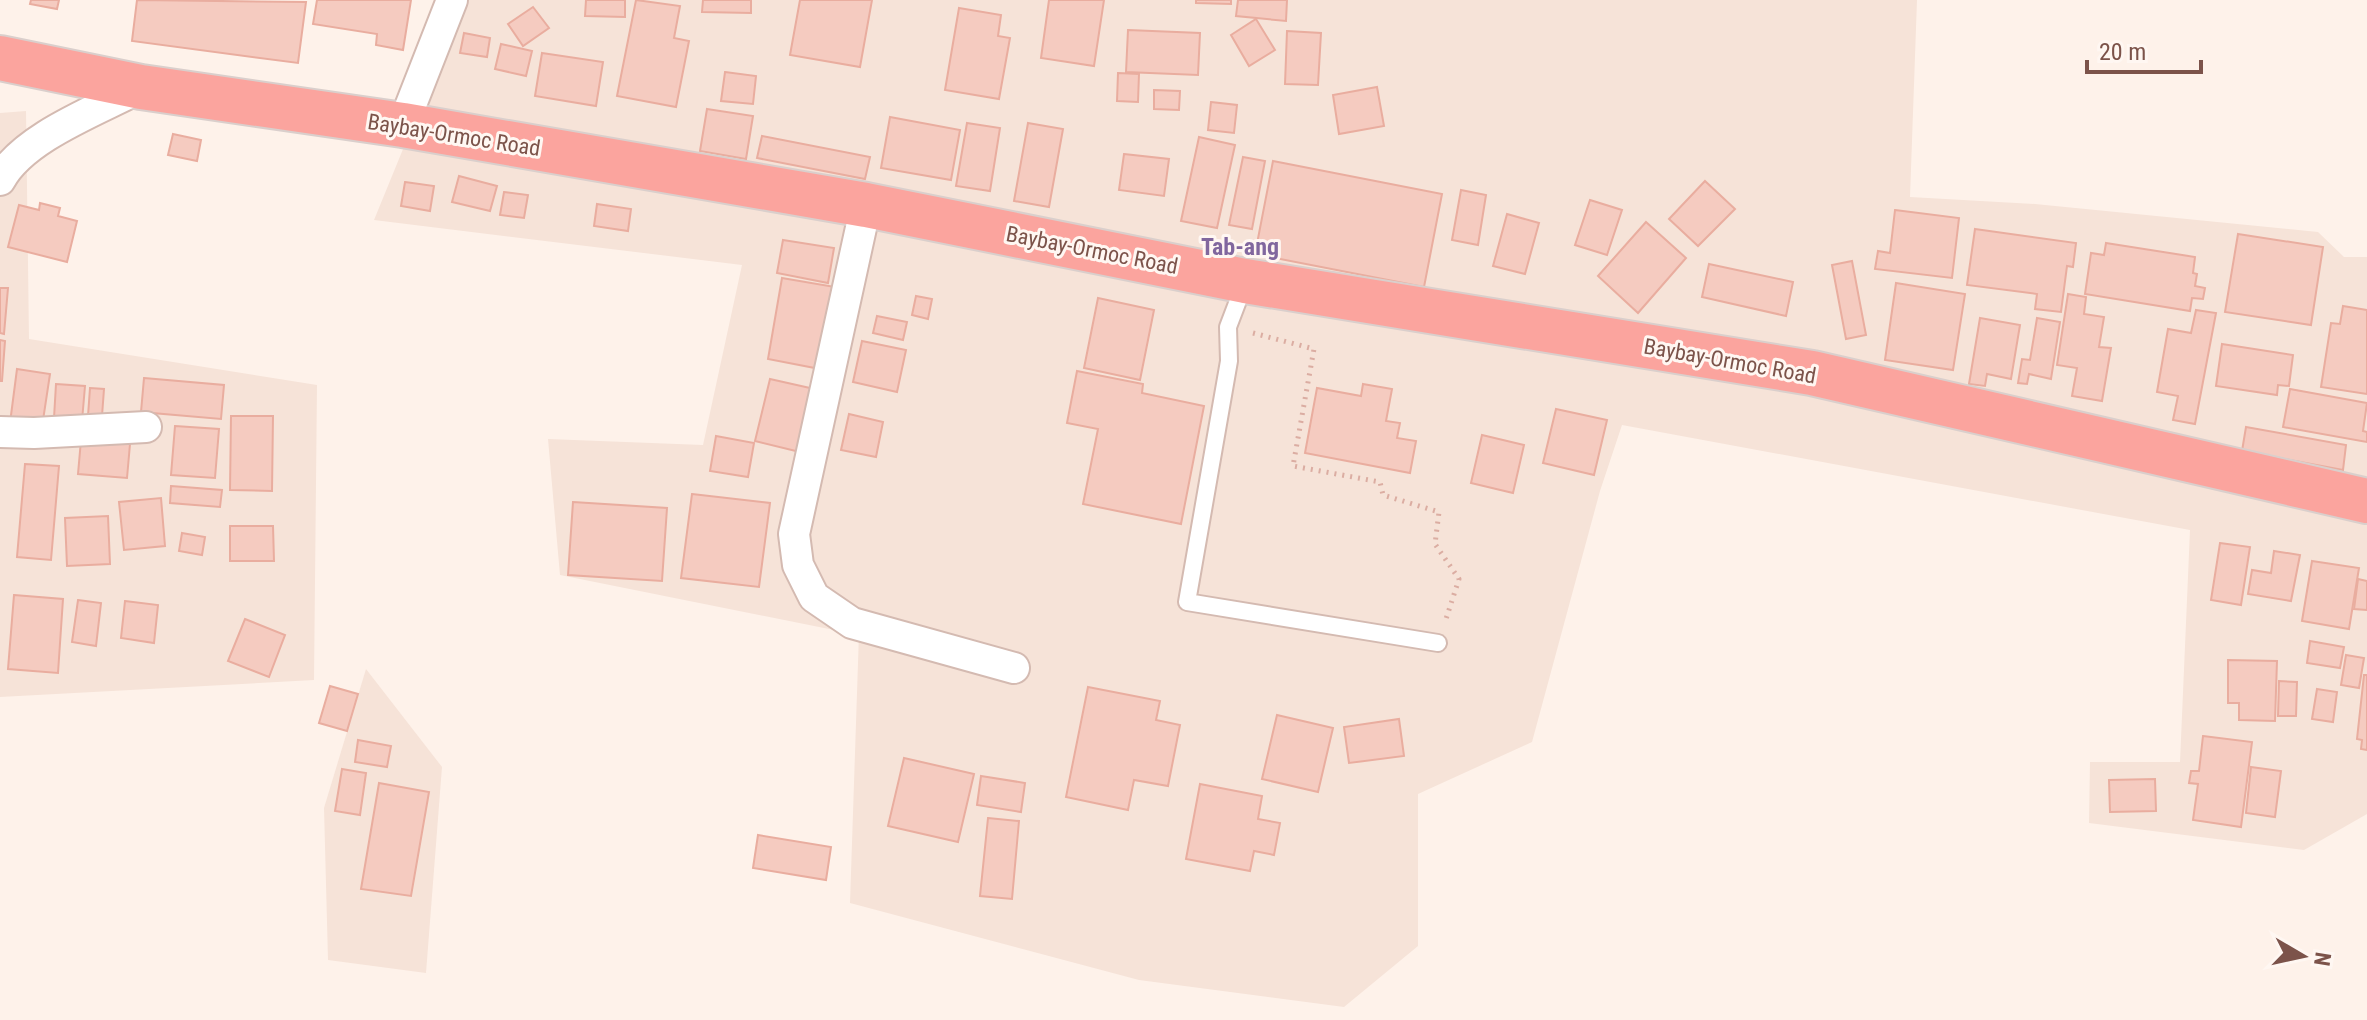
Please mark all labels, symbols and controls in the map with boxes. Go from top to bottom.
scale bar [2087,24,2201,74]
text: 20 m [2099,38,2146,66]
street label: Baybay-Ormoc Road [366,109,542,161]
street label: Baybay-Ormoc Road [1004,221,1180,279]
district label: Tab-ang [1201,233,1279,261]
street label: Baybay-Ormoc Road [1642,334,1818,388]
north arrow [2263,916,2343,996]
text: N [2309,950,2336,968]

